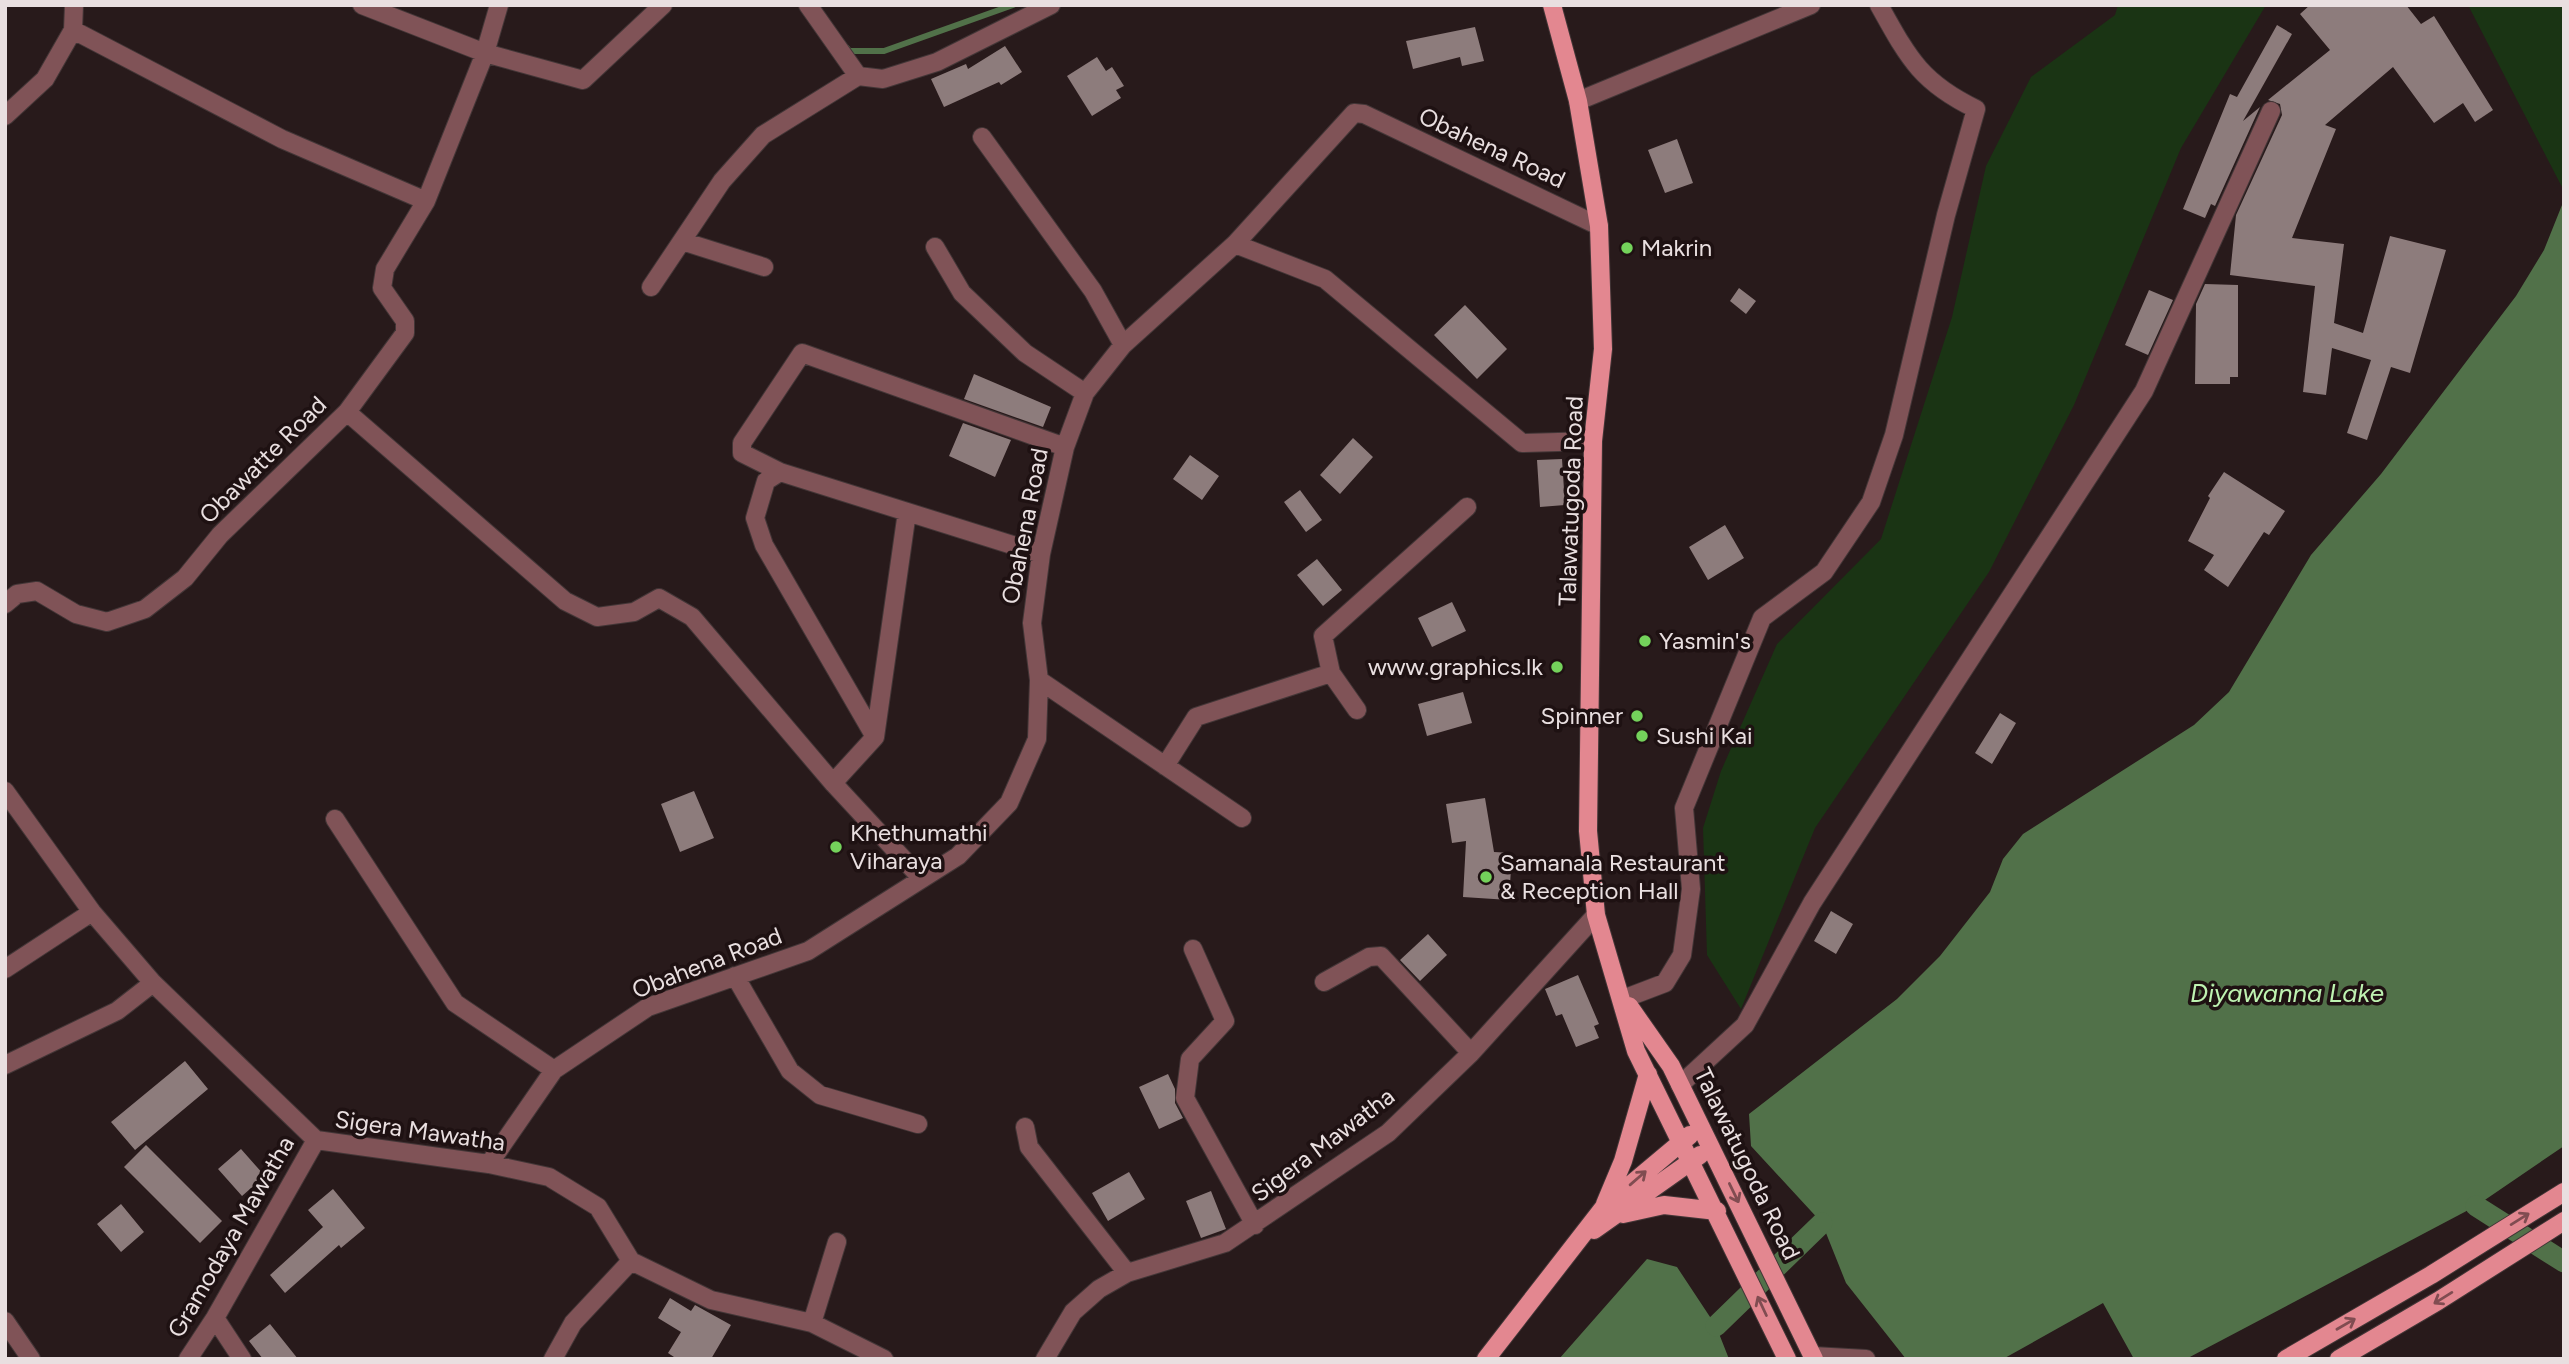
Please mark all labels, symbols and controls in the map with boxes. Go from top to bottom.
street label: Obahena Road [1414,101,1570,194]
place label: Makrin [1641,233,1712,262]
marker: Makrin [1619,240,1635,256]
street label: Obawatte Road [193,390,332,529]
street label: Talawatugoda Road [1552,396,1589,606]
street label: Obahena Road [995,445,1054,606]
place label: Yasmin's [1659,626,1751,655]
marker: Yasmin's [1637,633,1653,649]
place label: www.graphics.lk [1368,652,1543,681]
marker: www.graphics.lk [1549,659,1565,675]
place label: Spinner [1541,701,1623,730]
marker: Spinner [1629,708,1645,724]
place label: Sushi Kai [1656,721,1752,750]
marker: Sushi Kai [1634,728,1650,744]
place label: Khethumathi Viharaya [850,818,988,875]
marker: Khethumathi Viharaya [828,839,844,855]
place label: Samanala Restaurant & Reception Hall [1500,848,1726,905]
marker: Samanala Restaurant & Reception Hall [1478,869,1494,885]
street label: Obahena Road [628,921,786,1004]
water label: Diyawanna Lake [2190,977,2384,1009]
street label: Talawatugoda Road [1688,1063,1807,1265]
street label: Sigera Mawatha [1245,1081,1400,1208]
street label: Sigera Mawatha [333,1104,507,1157]
street label: Gramodaya Mawatha [161,1131,300,1342]
one-way arrow [1629,1170,1647,1186]
one-way arrow [1727,1182,1741,1203]
one-way arrow [2510,1212,2530,1226]
one-way arrow [2434,1291,2454,1305]
one-way arrow [1755,1296,1769,1317]
one-way arrow [2335,1317,2355,1331]

